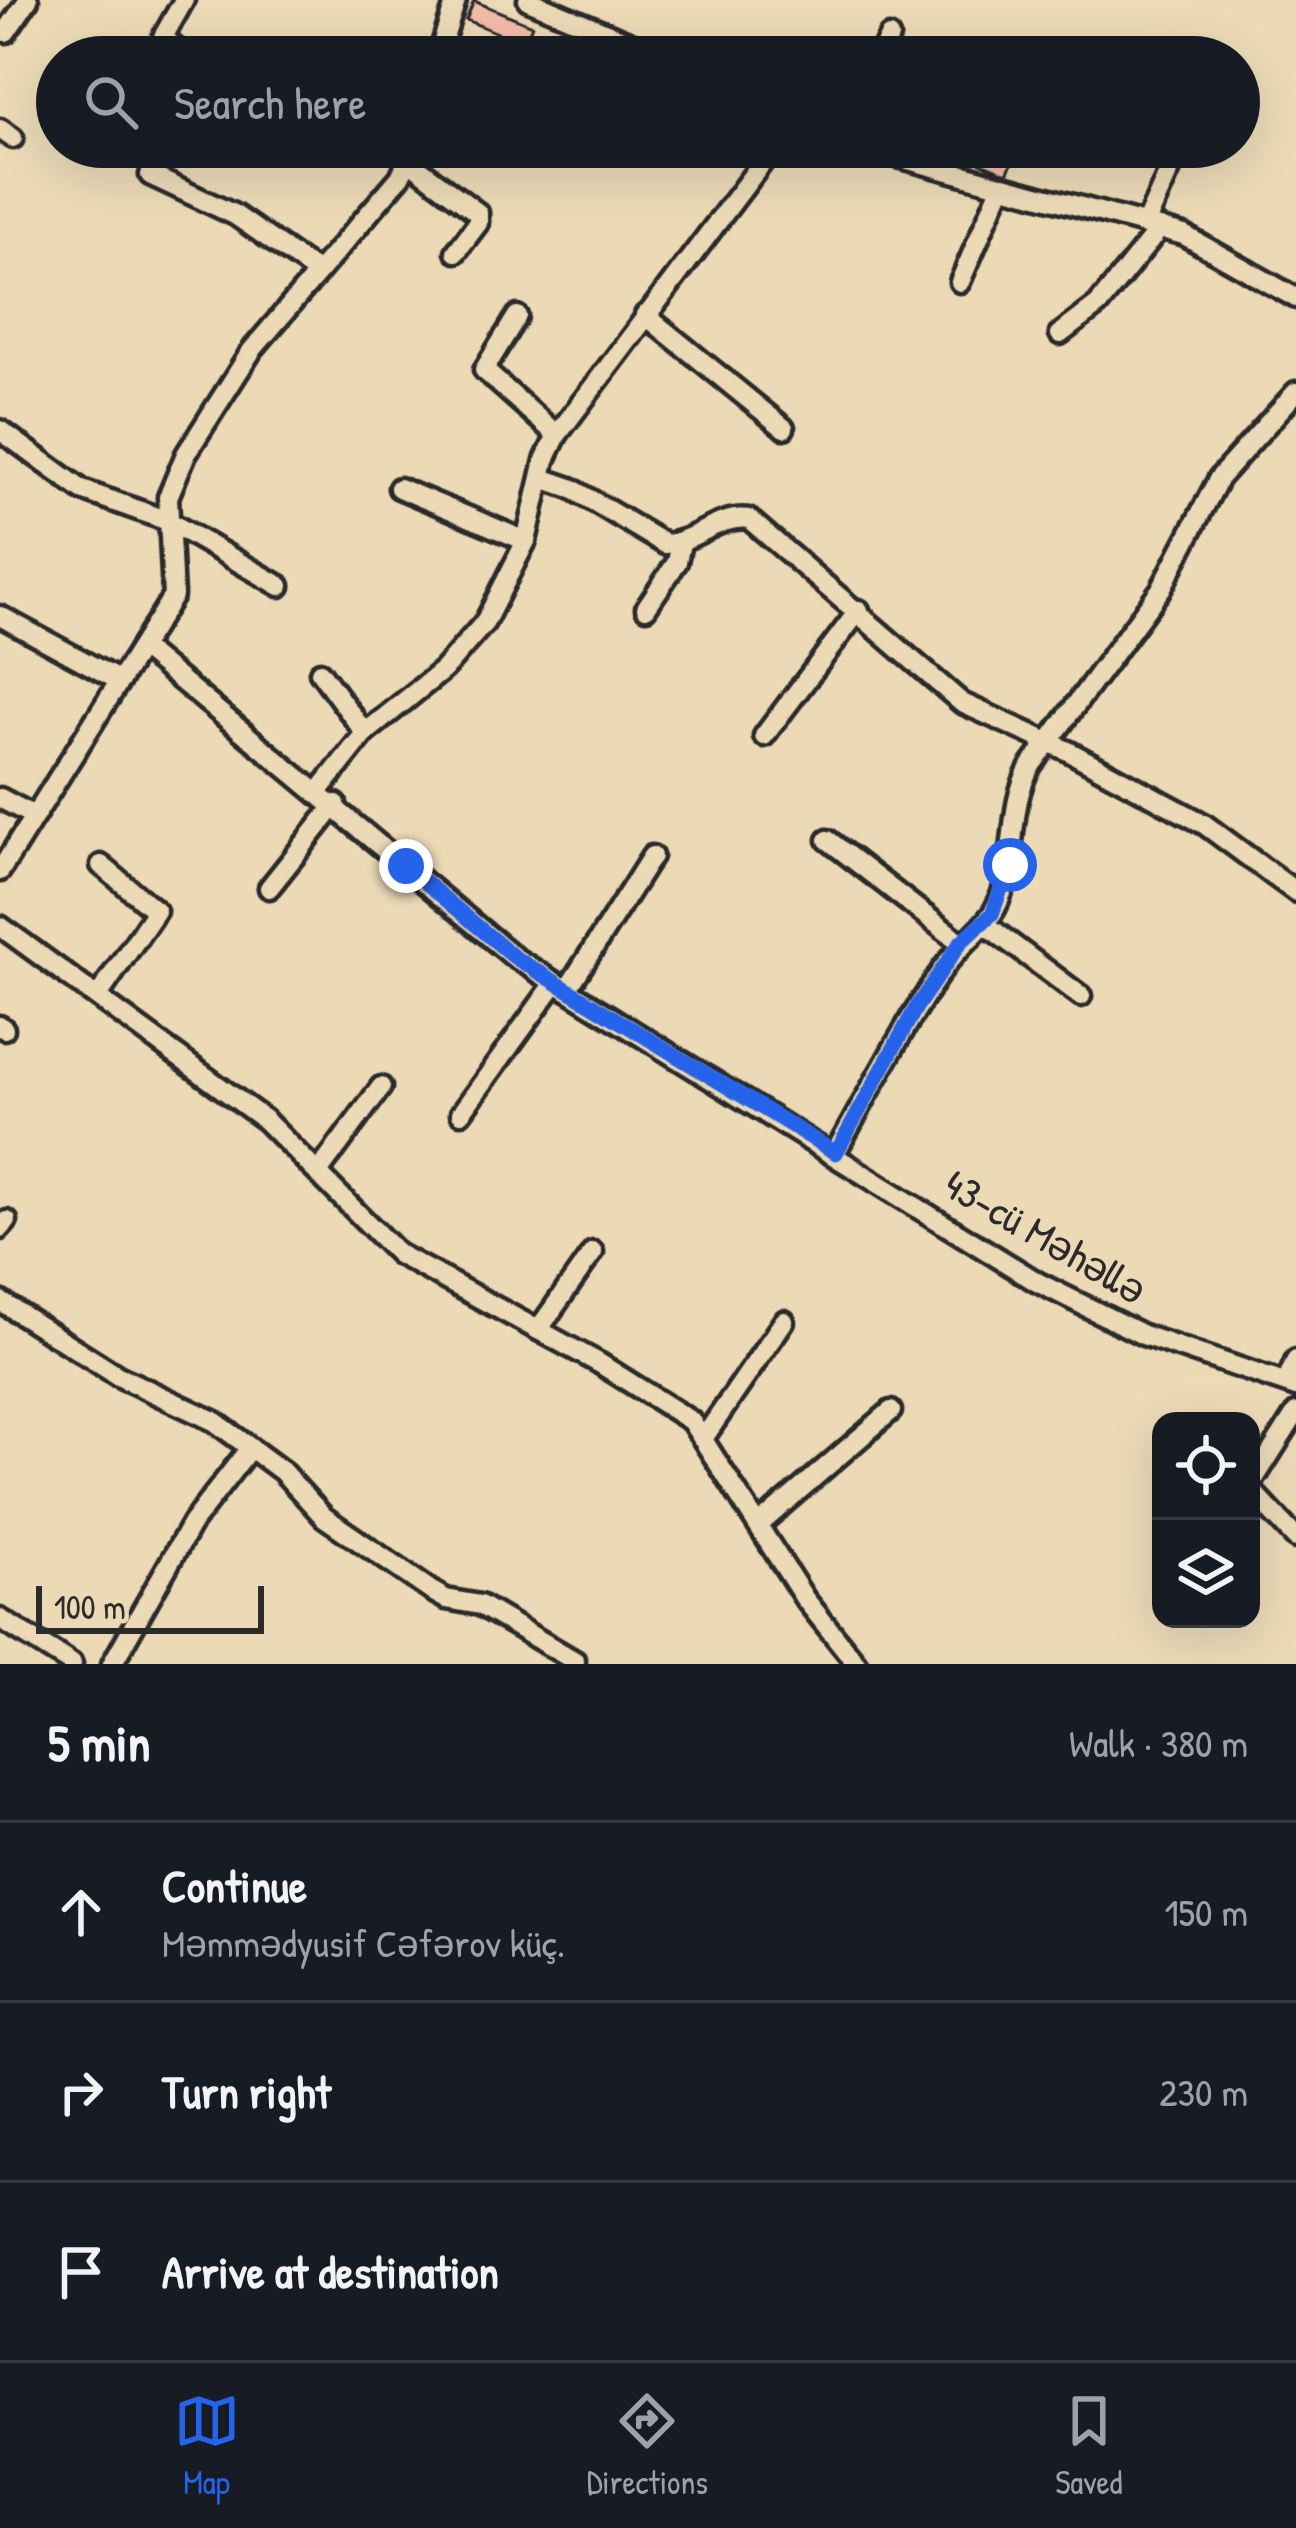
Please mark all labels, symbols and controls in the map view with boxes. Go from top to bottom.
search box [36,36,1260,168]
icon: search [78,69,144,135]
text: Search here [174,72,366,133]
route start [983,838,1037,892]
route end [379,839,433,893]
street label: 43-cü Məhəllə [934,1155,1158,1317]
map controls [1152,1412,1260,1628]
button: locate [1152,1412,1260,1520]
button: layers [1152,1520,1260,1628]
scale bar [36,1580,264,1633]
text: 100 m [54,1585,126,1629]
text: 5 min [48,1708,150,1777]
text: Walk · 380 m [1069,1716,1248,1769]
text: Continue [162,1855,307,1916]
icon: ahead [48,1879,114,1945]
text: 150 m [1164,1885,1248,1938]
text: Məmmədyusif Cəfərov küç. [162,1916,565,1969]
icon: right [48,2059,114,2125]
text: Turn right [162,2061,331,2122]
text: 230 m [1159,2065,1248,2118]
icon: arrive [48,2239,114,2305]
text: Arrive at destination [162,2241,499,2302]
tab: Map [174,2388,240,2504]
tab: Directions [587,2388,708,2504]
tab: Saved [1055,2388,1122,2504]

